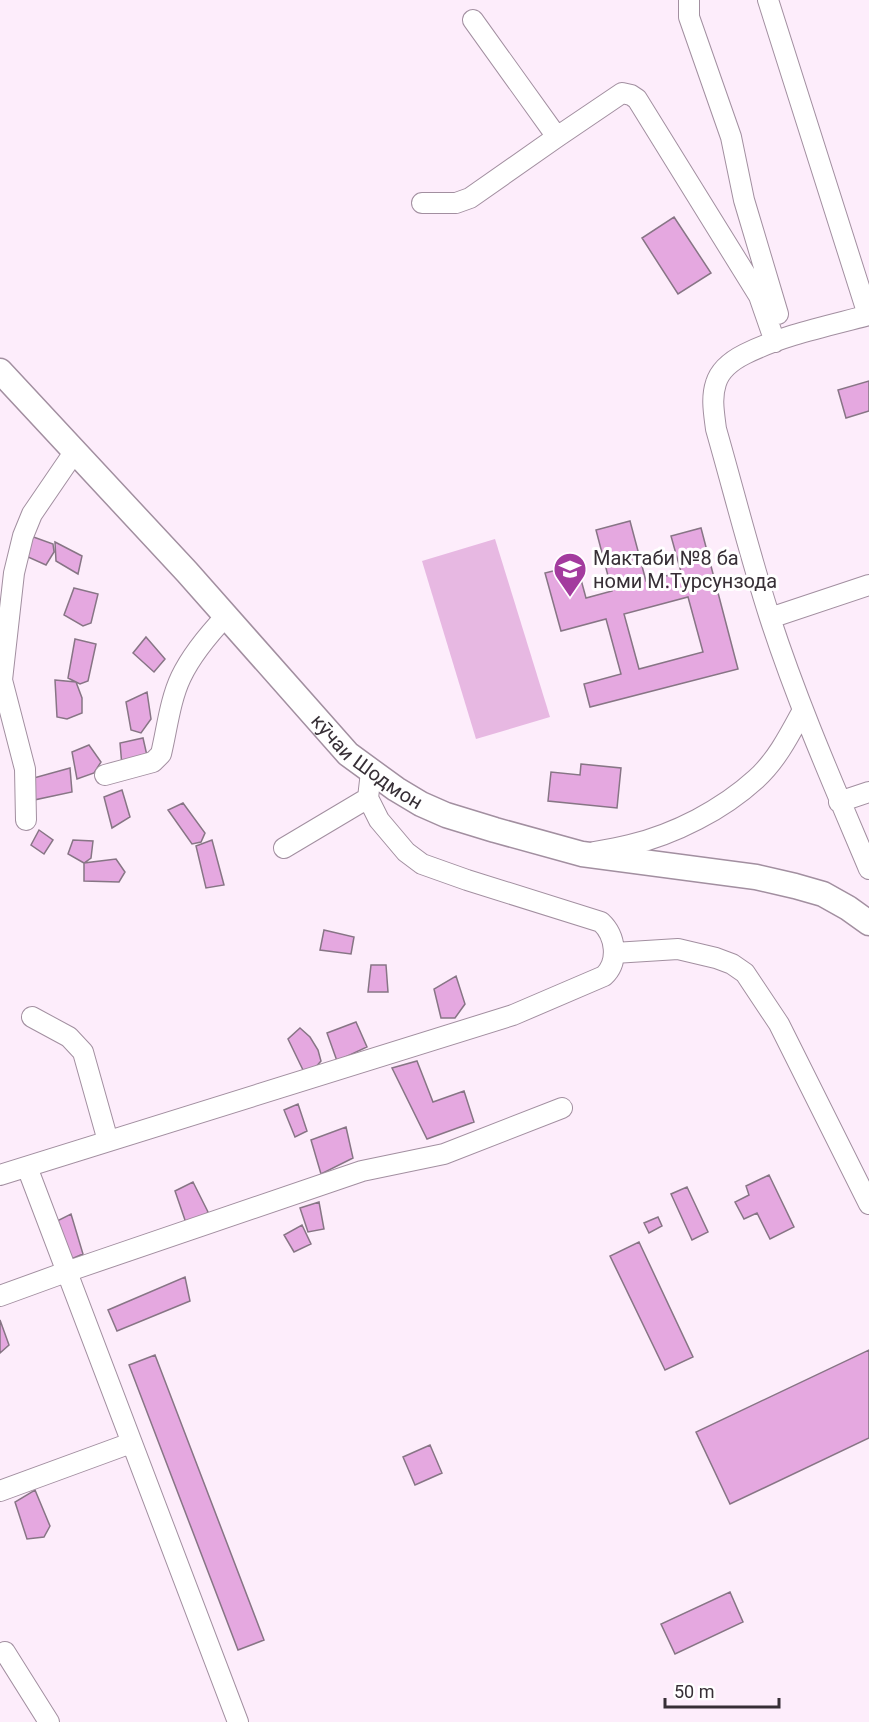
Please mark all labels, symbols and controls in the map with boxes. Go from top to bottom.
place label: Мактаби №8 ба номи М.Турсунзода [593,546,777,593]
school or university icon: Мактаби №8 ба номи М.Турсунзода [552,551,588,598]
street label: кӯчаи Шодмон [306,709,427,814]
scale bar [665,1671,779,1709]
text: 50 m [674,1681,714,1702]

